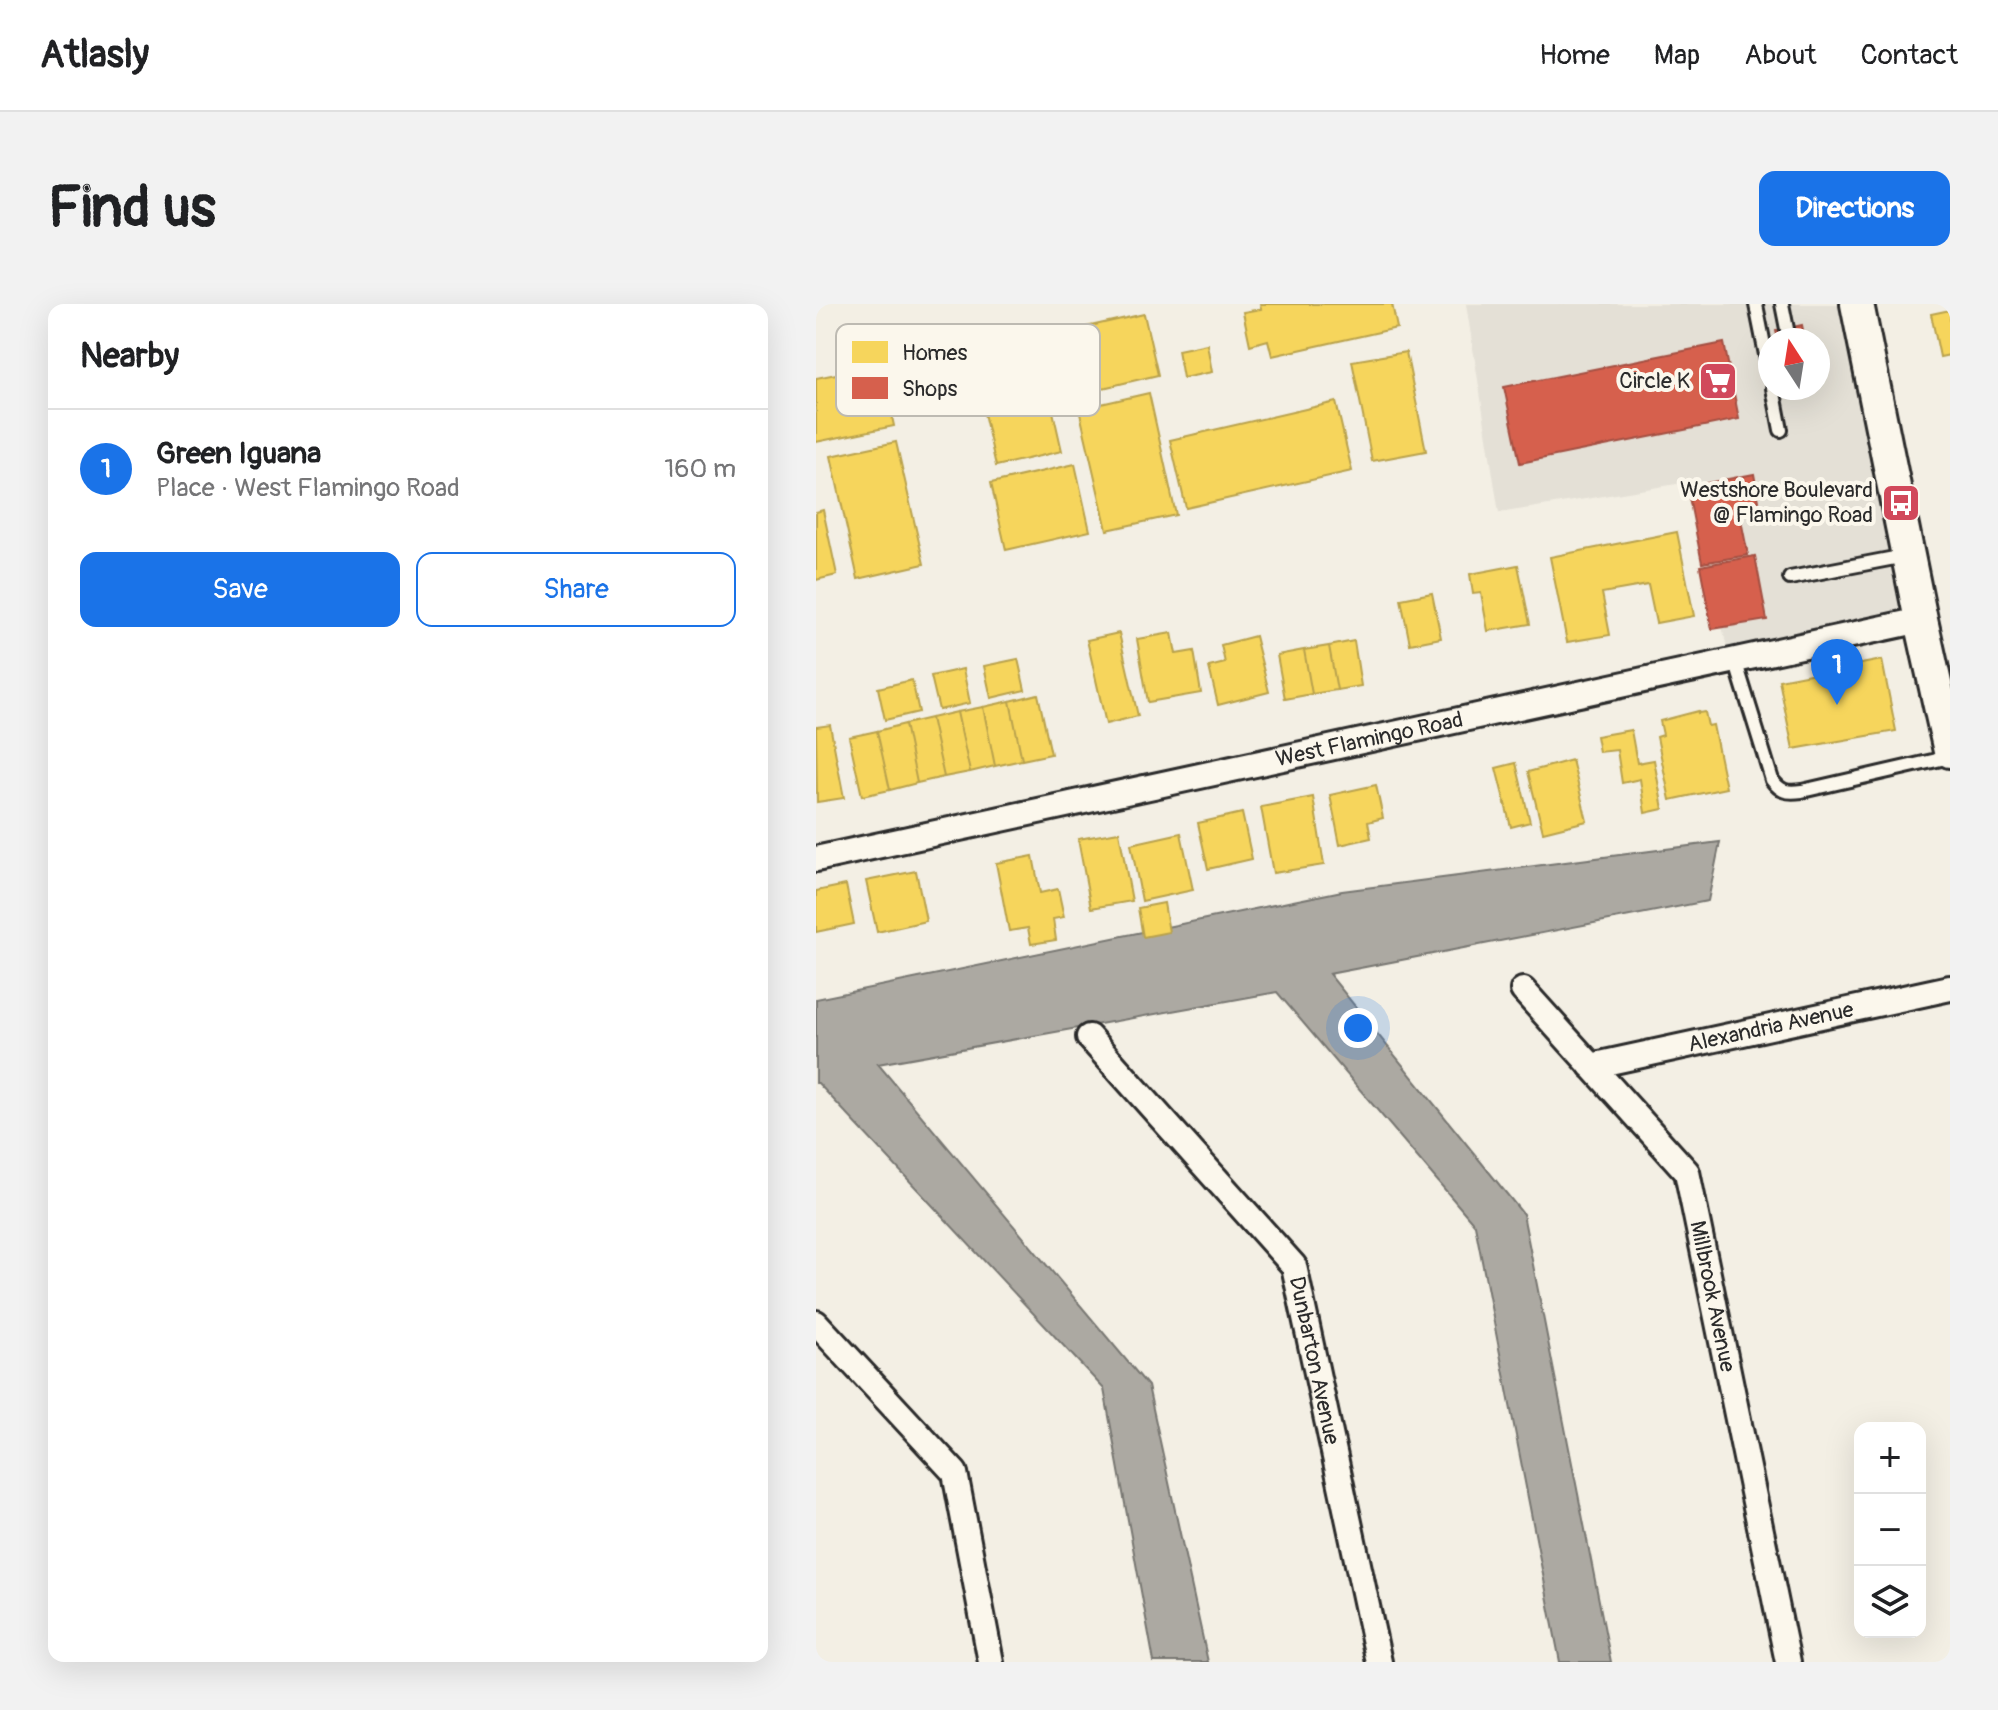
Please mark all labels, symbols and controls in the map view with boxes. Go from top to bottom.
text: Atlasly [40,31,149,79]
text: Home [1539,38,1610,73]
text: Map [1654,38,1700,73]
text: About [1744,38,1817,73]
text: Contact [1861,38,1958,73]
button: Directions [1759,171,1950,246]
text: Find us [48,174,216,243]
legend [836,324,1100,416]
north arrow [1758,328,1830,400]
text: Nearby [80,335,179,378]
text: Homes [902,339,967,367]
supermarket icon: Circle K [1697,360,1739,402]
place label: Circle K [1619,367,1690,395]
text: Shops [902,375,958,403]
text: Green Iguana [156,435,321,472]
text: 1 [101,453,111,485]
text: 160 m [664,453,736,485]
text: Place · West Flamingo Road [156,472,460,504]
place label: Westshore Boulevard @ Flamingo Road [1680,476,1873,529]
bus stop icon: Westshore Boulevard @ Flamingo Road [1880,482,1922,524]
button: Save [80,552,400,627]
button: Share [416,552,736,627]
pin: 1 [1811,639,1863,705]
street label: West Flamingo Road [1273,705,1465,773]
street label: Alexandria Avenue [1685,995,1856,1059]
your location [1338,1008,1378,1048]
street label: Millbrook Avenue [1683,1218,1742,1375]
street label: Dunbarton Avenue [1283,1274,1346,1447]
map controls [1854,1422,1926,1638]
button: + [1854,1422,1926,1494]
button: − [1854,1494,1926,1566]
button: layers [1854,1566,1926,1638]

